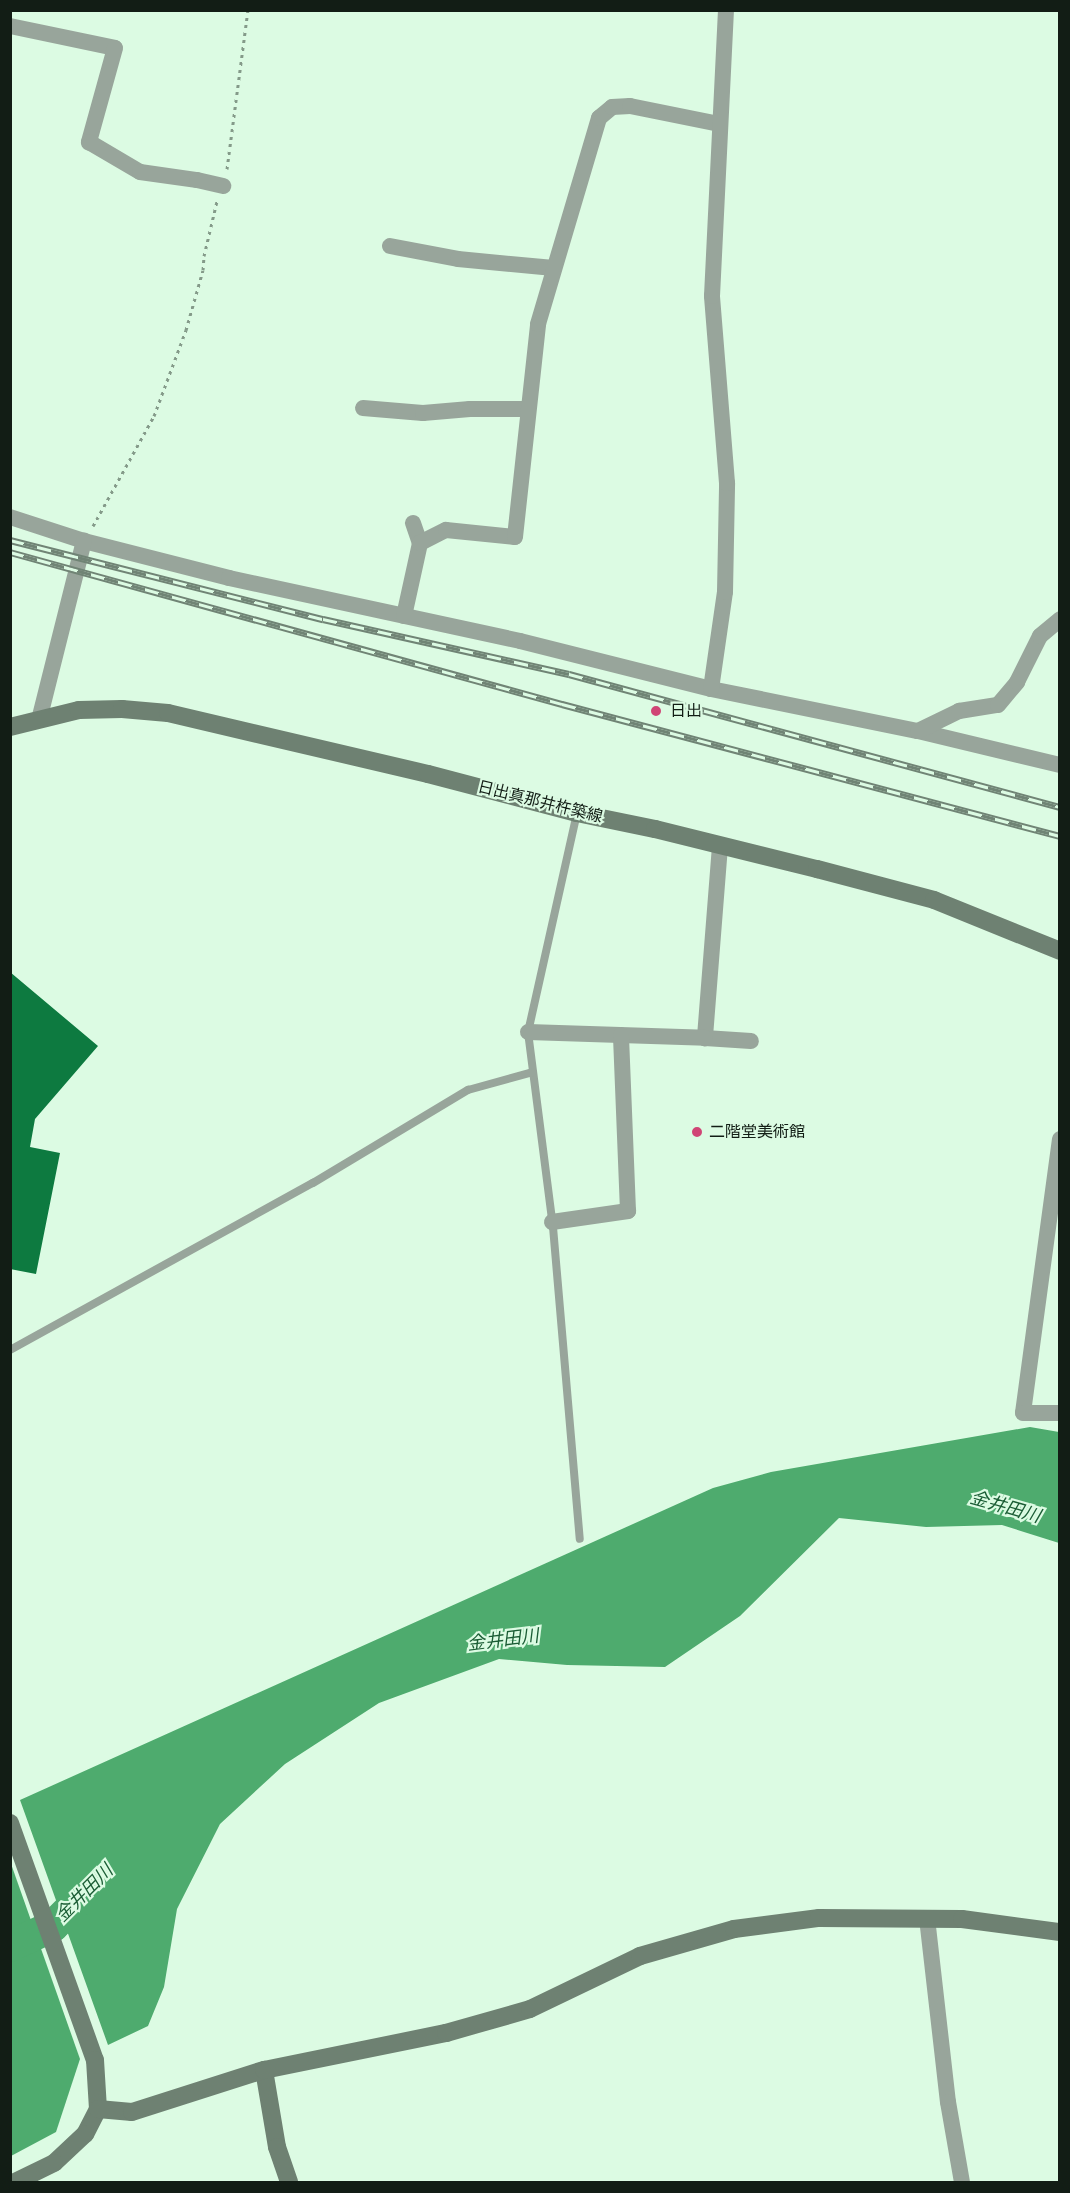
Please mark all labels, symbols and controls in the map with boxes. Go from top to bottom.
place label: 日出 [670,701,702,721]
marker: 日出 [647,702,665,720]
street label: 日出真那井杵築線 [476,777,604,827]
place label: 二階堂美術館 [709,1122,805,1142]
marker: 二階堂美術館 [690,1125,704,1139]
water label: 金井田川 [967,1488,1043,1528]
water label: 金井田川 [466,1626,540,1656]
water label: 金井田川 [52,1861,118,1927]

